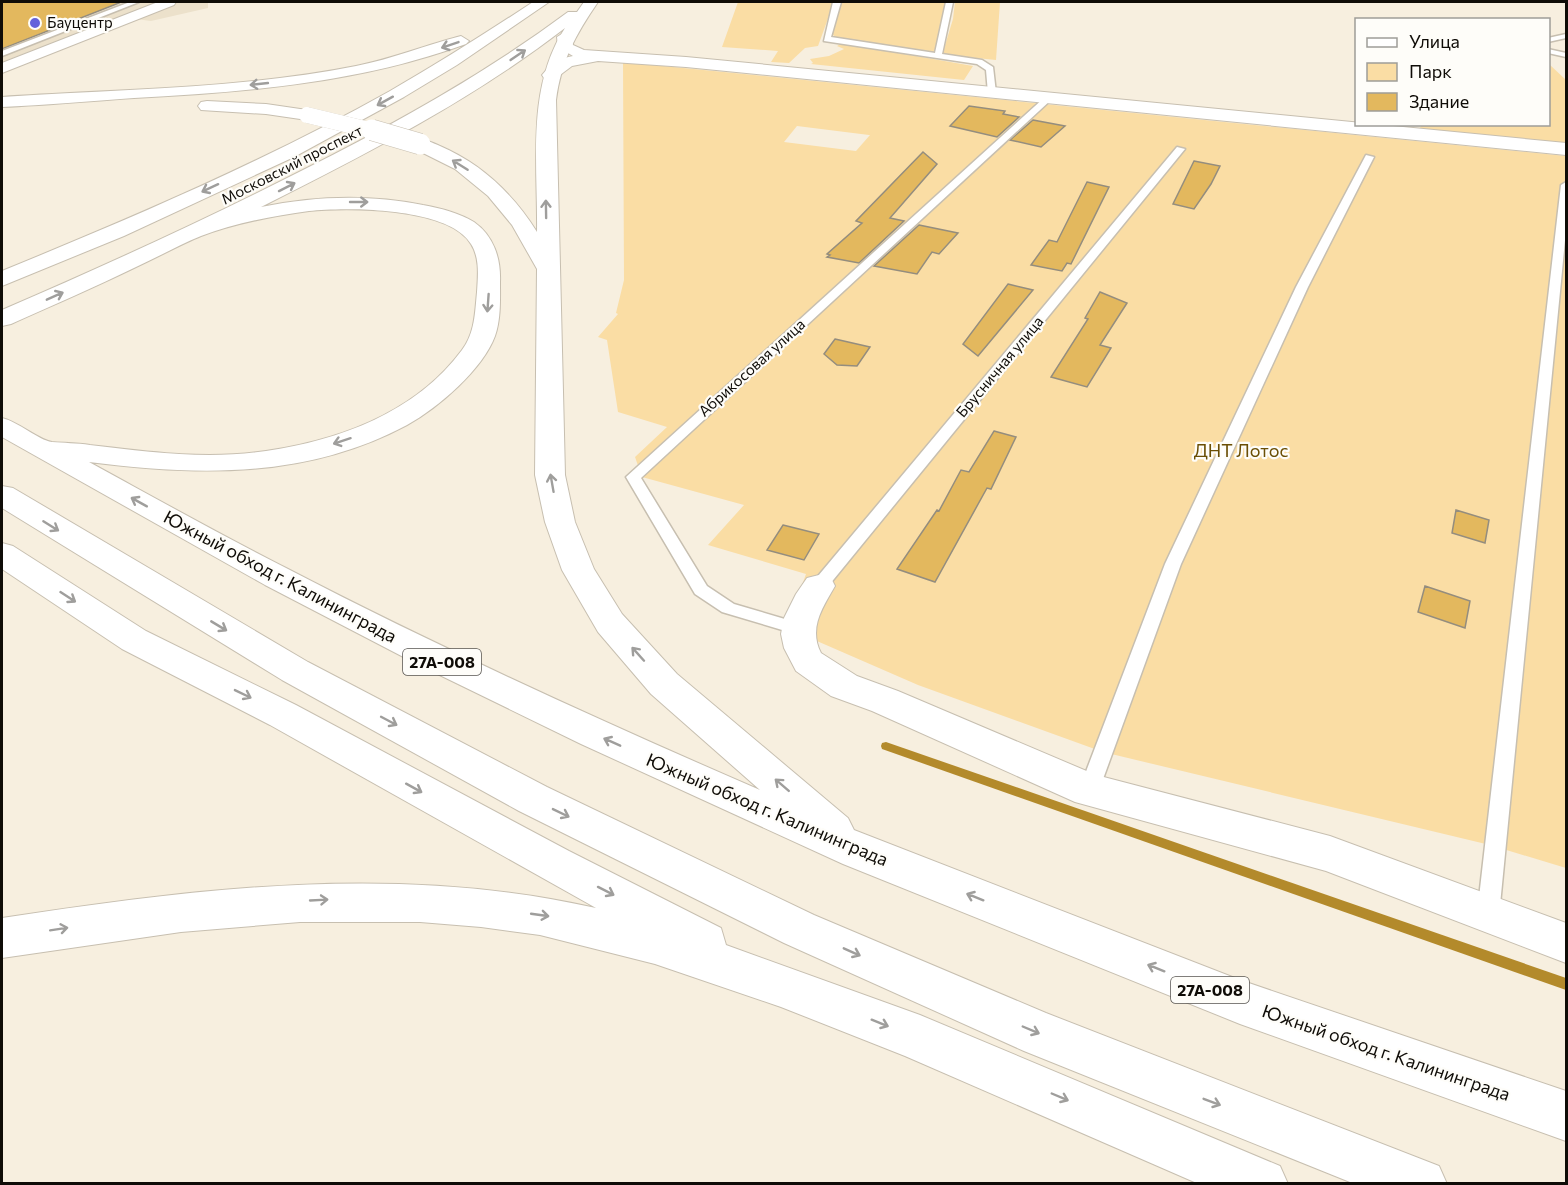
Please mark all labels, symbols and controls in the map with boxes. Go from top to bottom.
place label: Бауцентр [47,13,113,31]
marker: Бауцентр [28,16,42,30]
legend [1355,18,1550,126]
text: Улица [1409,30,1460,52]
one-way arrow [441,41,460,52]
one-way arrow [509,49,525,61]
text: Парк [1409,60,1452,82]
one-way arrow [250,79,270,90]
text: Здание [1409,90,1469,112]
one-way arrow [376,95,393,107]
street label: Московский проспект [218,121,365,208]
one-way arrow [452,158,469,170]
one-way arrow [277,180,295,192]
one-way arrow [202,183,220,194]
one-way arrow [349,196,369,208]
one-way arrow [541,200,552,220]
one-way arrow [45,290,64,301]
one-way arrow [482,293,493,313]
street label: Брусничная улица [952,312,1047,420]
street label: Абрикосовая улица [694,315,808,420]
one-way arrow [333,436,352,447]
park label: ДНТ Лотос [1194,439,1288,461]
one-way arrow [546,474,557,493]
one-way arrow [131,496,148,508]
street label: Южный обход г. Калининграда [160,505,401,647]
one-way arrow [42,521,59,533]
one-way arrow [59,592,76,604]
one-way arrow [210,620,227,632]
one-way arrow [631,647,645,662]
road number: 27А-008 [403,649,481,675]
one-way arrow [233,689,251,701]
one-way arrow [380,715,397,727]
one-way arrow [604,736,622,748]
street label: Южный обход г. Калининграда [643,748,892,870]
one-way arrow [774,778,790,791]
one-way arrow [404,783,422,794]
one-way arrow [552,807,570,819]
one-way arrow [596,886,614,897]
one-way arrow [966,890,984,901]
one-way arrow [309,895,329,906]
one-way arrow [529,909,549,920]
one-way arrow [49,924,69,935]
one-way arrow [843,947,861,959]
one-way arrow [1147,962,1166,973]
road number: 27А-008 [1171,977,1249,1003]
street label: Южный обход г. Калининграда [1259,999,1513,1105]
one-way arrow [870,1018,889,1029]
one-way arrow [1021,1025,1040,1036]
one-way arrow [1051,1093,1069,1104]
one-way arrow [1203,1097,1221,1108]

